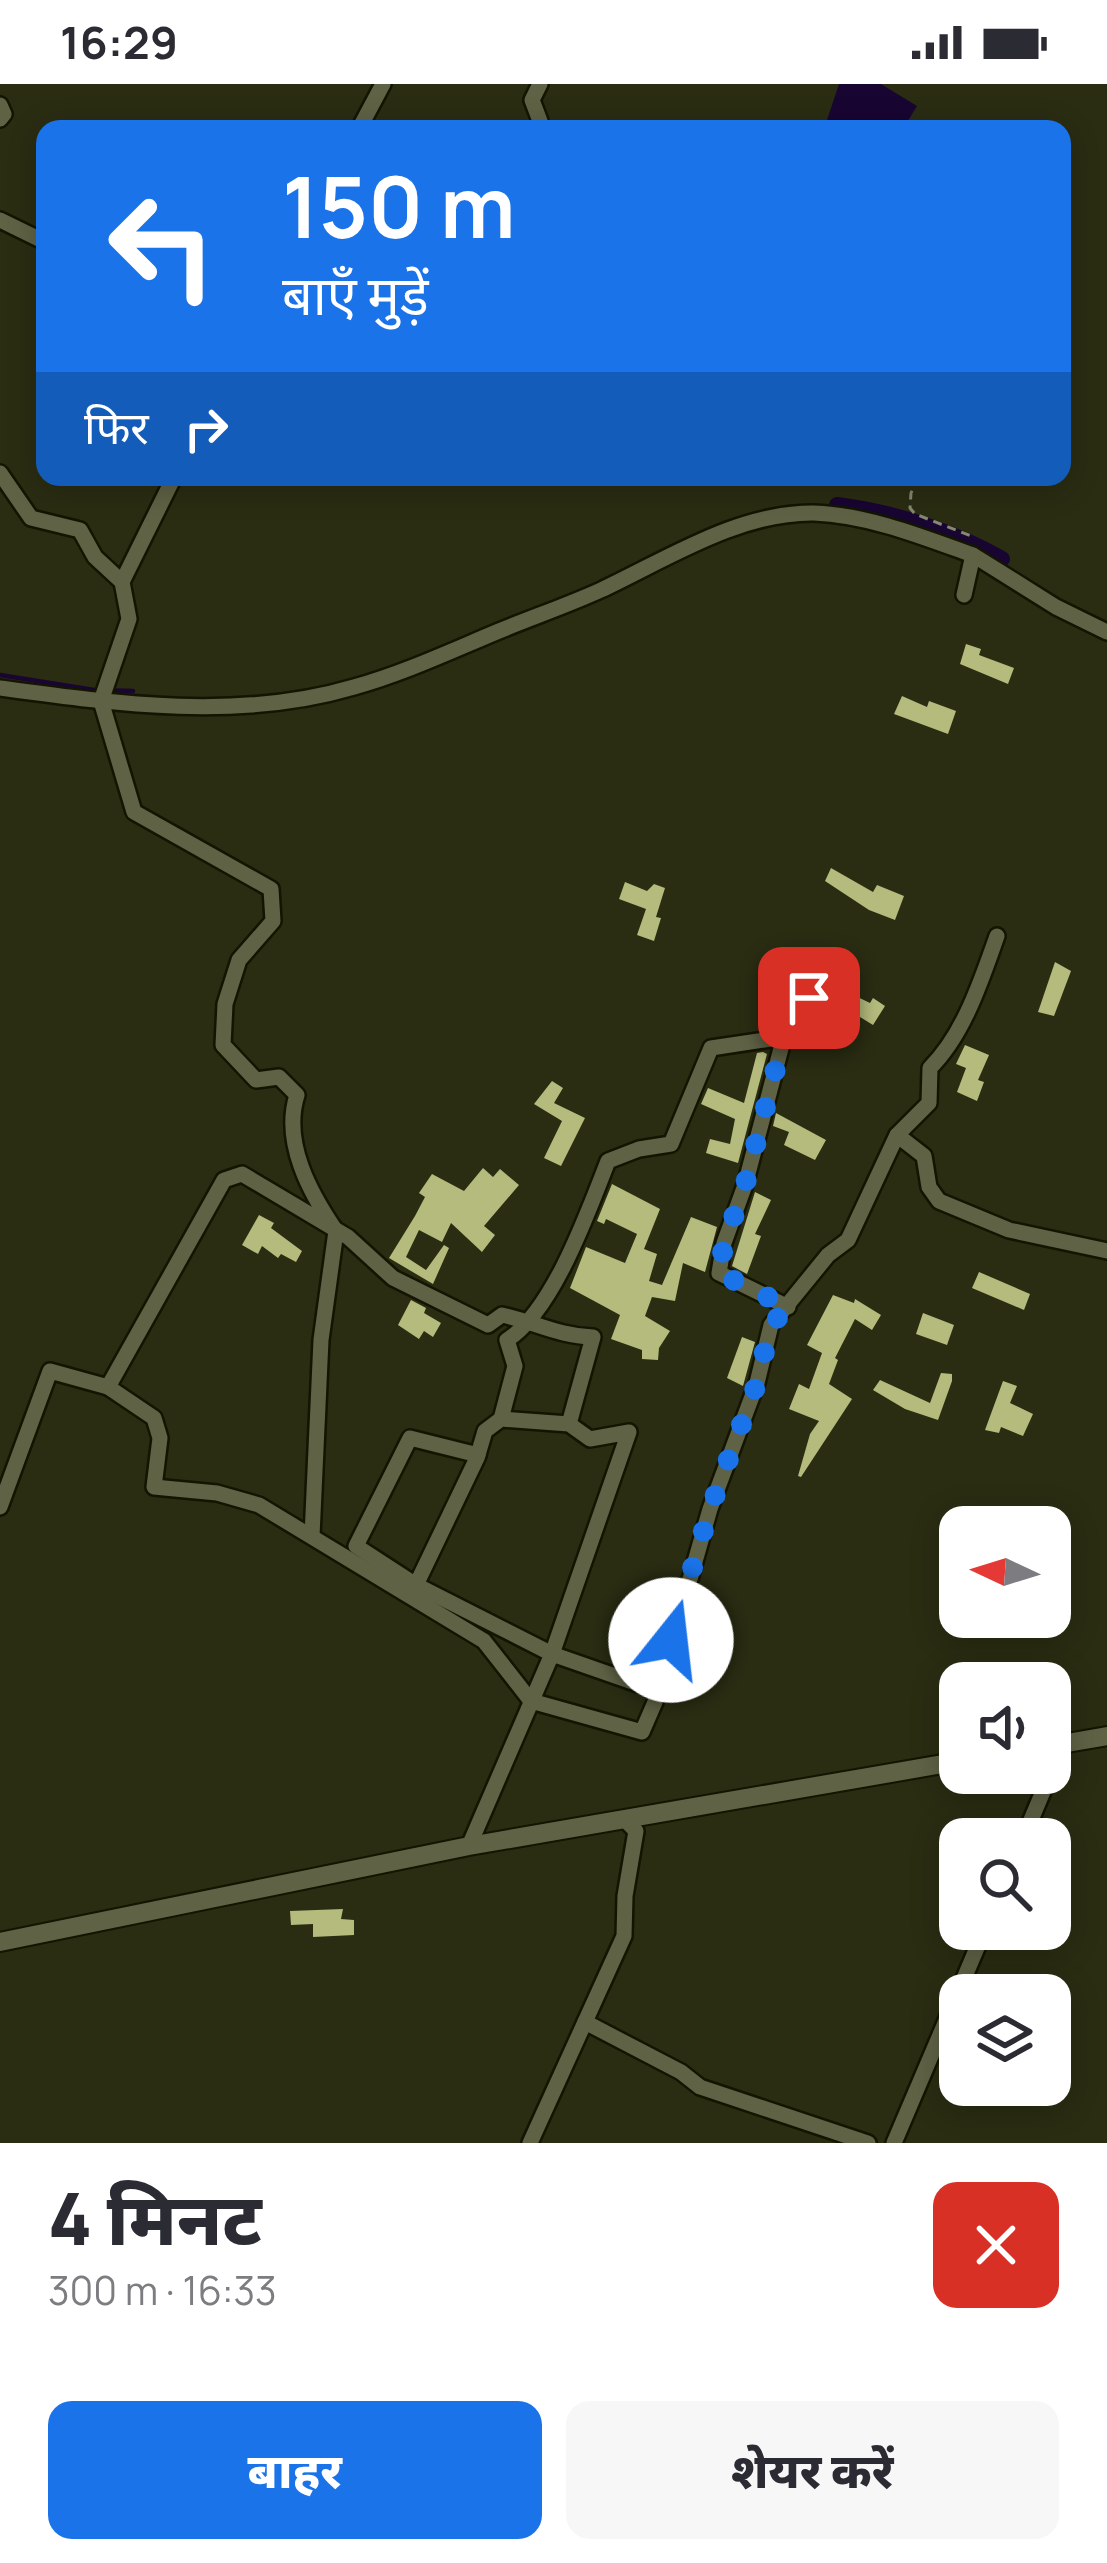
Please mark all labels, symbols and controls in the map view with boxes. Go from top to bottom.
text: 16:29 [60,11,178,73]
text: 150 m [282,148,516,263]
icon: left [84,168,240,324]
text: बाएँ मुड़ें [282,257,429,331]
text: फिर [84,396,149,458]
icon: right [173,396,239,462]
pin [758,947,860,1049]
icon: arrive [776,965,842,1031]
north arrow [939,1506,1071,1638]
map controls [939,1506,1071,2106]
position arrow [608,1577,734,1703]
button: sound [939,1662,1071,1794]
button: search [939,1818,1071,1950]
button: layers [939,1974,1071,2106]
text: 4 मिनट [48,2168,262,2267]
button: close [933,2182,1059,2308]
text: 300 m · 16:33 [48,2263,277,2317]
button: बाहर [48,2401,542,2539]
button: शेयर करें [566,2401,1059,2539]

